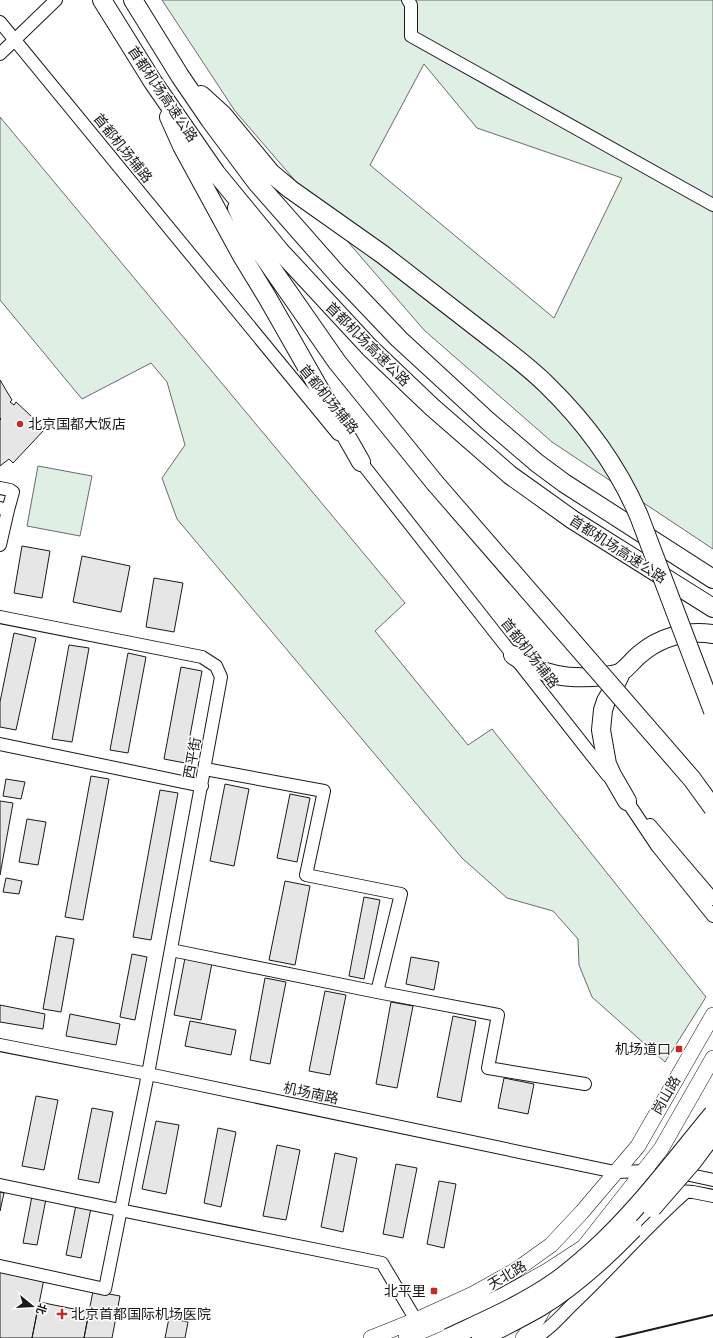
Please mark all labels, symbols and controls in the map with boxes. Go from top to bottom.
street label: 首都机场高速公路 [123,42,203,146]
street label: 首都机场辅路 [89,109,157,187]
street label: 首都机场高速公路 [321,297,415,391]
street label: 首都机场辅路 [295,360,363,438]
place label: 北京国都大饭店 [28,414,126,434]
marker: 北京国都大饭店 [15,419,25,429]
street label: 首都机场高速公路 [566,510,670,588]
street label: 首都机场辅路 [496,614,564,692]
street label: 西平街 [179,736,205,780]
place label: 机场道口 [615,1039,671,1059]
marker: 机场道口 [674,1044,684,1054]
street label: 岗山路 [647,1072,685,1118]
street label: 机场南路 [282,1077,340,1109]
street label: 天北路 [484,1256,530,1294]
place label: 北平里 [384,1281,426,1301]
north arrow [12,1286,52,1326]
marker: 北平里 [429,1286,439,1296]
text: 北 [32,1301,51,1317]
place label: 北京首都国际机场医院 [71,1304,211,1324]
marker: 北京首都国际机场医院 [56,1308,68,1320]

